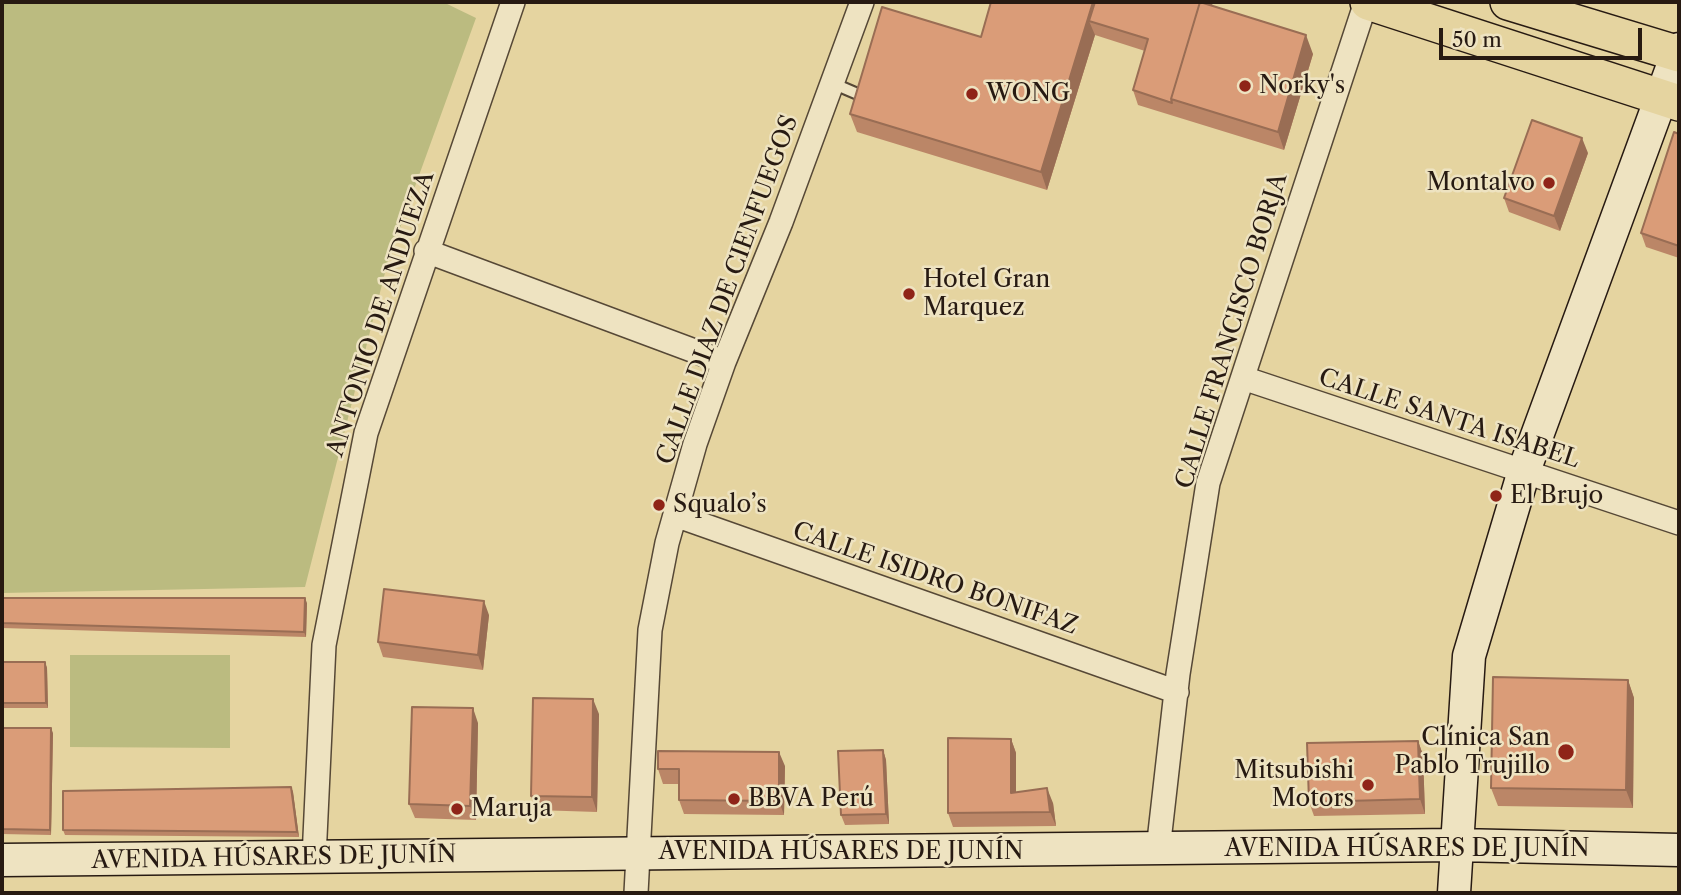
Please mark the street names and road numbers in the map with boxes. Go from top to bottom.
street label: CALLE DIAZ DE CIENFUEGOS [651,111,805,469]
street label: ANTONIO DE ANDUEZA [321,168,441,460]
street label: CALLE FRANCISCO BORJA [1170,170,1294,492]
street label: CALLE SANTA ISABEL [1315,363,1583,475]
street label: CALLE ISIDRO BONIFAZ [789,517,1081,641]
street label: AVENIDA HÚSARES DE JUNÍN [1224,835,1590,863]
street label: AVENIDA HÚSARES DE JUNÍN [658,838,1024,866]
street label: AVENIDA HÚSARES DE JUNÍN [91,840,457,876]

